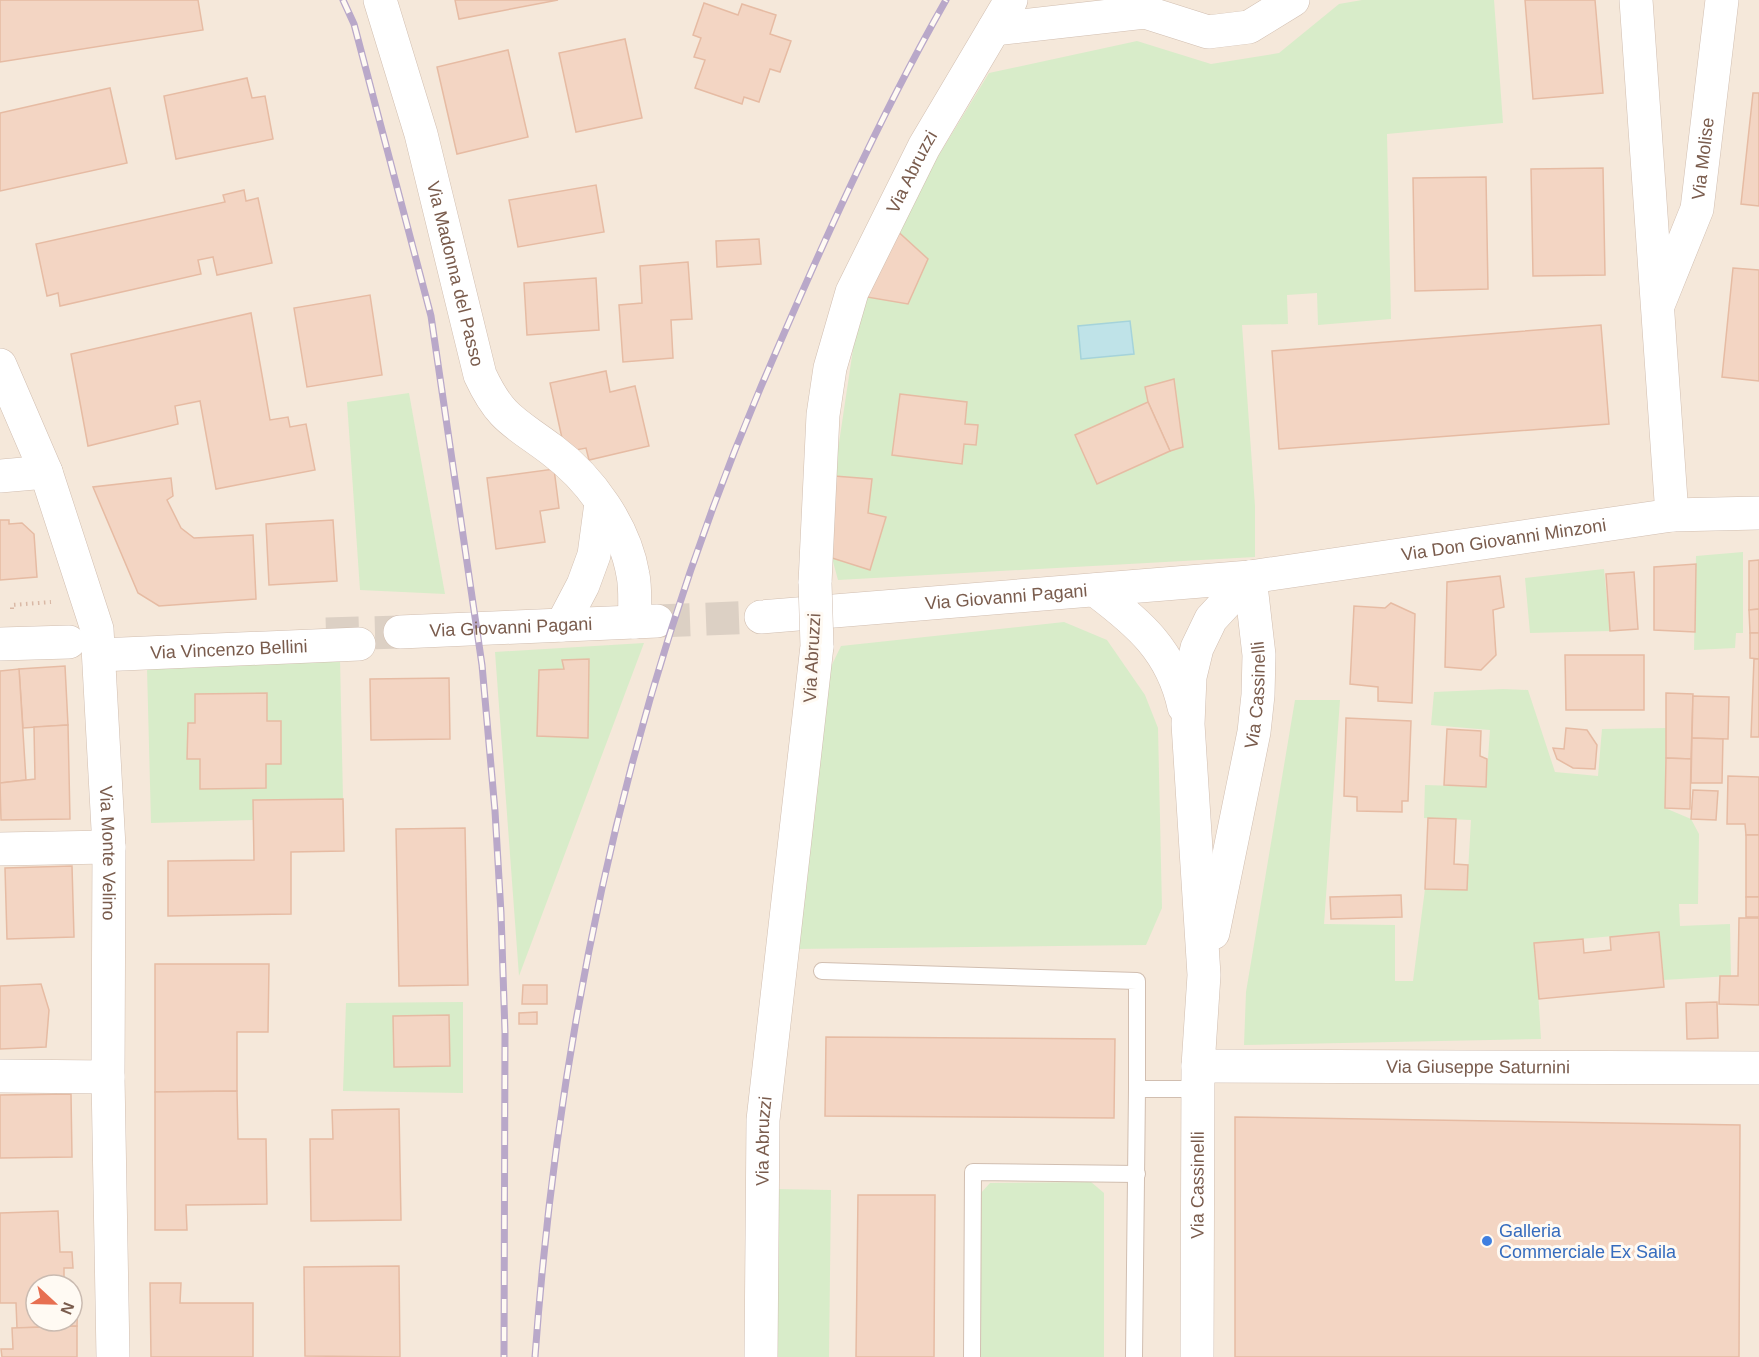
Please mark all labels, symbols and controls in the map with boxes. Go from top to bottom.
street label: Via Molise [1688,116,1718,201]
street label: Via Abruzzi [883,127,941,216]
street label: Via Madonna del Passo [423,179,488,368]
street label: Via Don Giovanni Minzoni [1400,515,1607,565]
street label: Via Giovanni Pagani [924,580,1088,614]
street label: Via Abruzzi [800,613,824,703]
street label: Via Giovanni Pagani [429,614,593,641]
street label: Via Vincenzo Bellini [150,636,308,663]
street label: Via Cassinelli [1241,640,1269,751]
street label: Via Monte Velino [96,785,119,921]
street label: Via Giuseppe Saturnini [1386,1057,1570,1077]
street label: Via Abruzzi [752,1095,776,1186]
street label: Via Cassinelli [1187,1131,1208,1239]
place label: Galleria Commerciale Ex Saila [1499,1221,1677,1262]
marker: Galleria Commerciale Ex Saila [1480,1234,1494,1248]
north arrow [24,1273,84,1333]
text: N [57,1300,77,1317]

